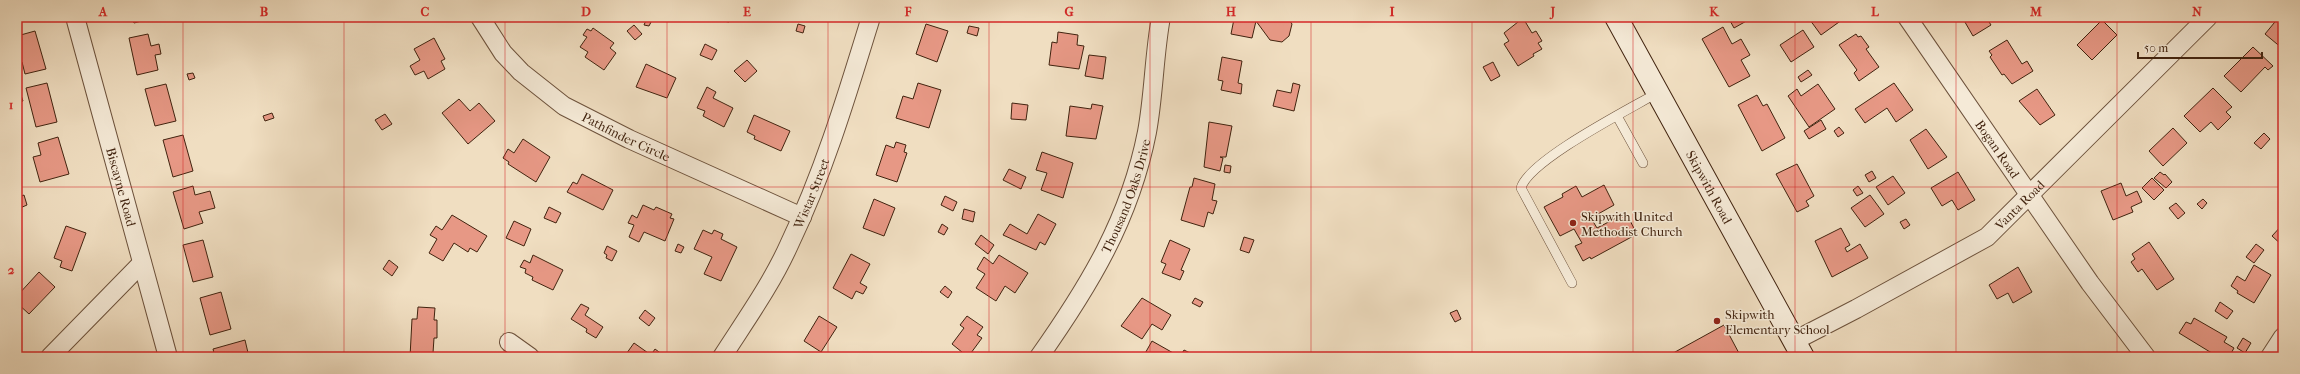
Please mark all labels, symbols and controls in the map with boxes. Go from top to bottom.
text: A [98,4,108,19]
text: B [260,4,269,19]
text: C [421,4,430,19]
text: D [581,4,591,19]
text: E [743,4,751,19]
text: F [904,4,912,19]
text: G [1064,4,1074,19]
text: H [1226,4,1237,19]
text: I [1389,4,1395,19]
text: J [1549,4,1556,20]
text: K [1709,4,1720,19]
text: L [1871,4,1880,19]
text: M [2029,4,2042,19]
text: N [2192,4,2202,19]
scale bar [2138,34,2262,60]
text: 50 m [2144,41,2168,55]
text: 1 [9,97,14,112]
street label: Pathfinder Circle [579,109,673,165]
street label: Bogan Road [1972,117,2023,182]
street label: Thousand Oaks Drive [1098,137,1153,256]
street label: Biscayne Road [103,146,139,229]
street label: Skipwith Road [1683,148,1736,227]
street label: Wistar Street [790,156,833,232]
street label: Vanta Road [1991,177,2048,234]
place label: Skipwith United Methodist Church [1581,209,1683,239]
marker: Skipwith United Methodist Church [1568,218,1578,228]
text: 2 [8,262,15,277]
place label: Skipwith Elementary School [1725,307,1830,337]
marker: Skipwith Elementary School [1712,316,1722,326]

